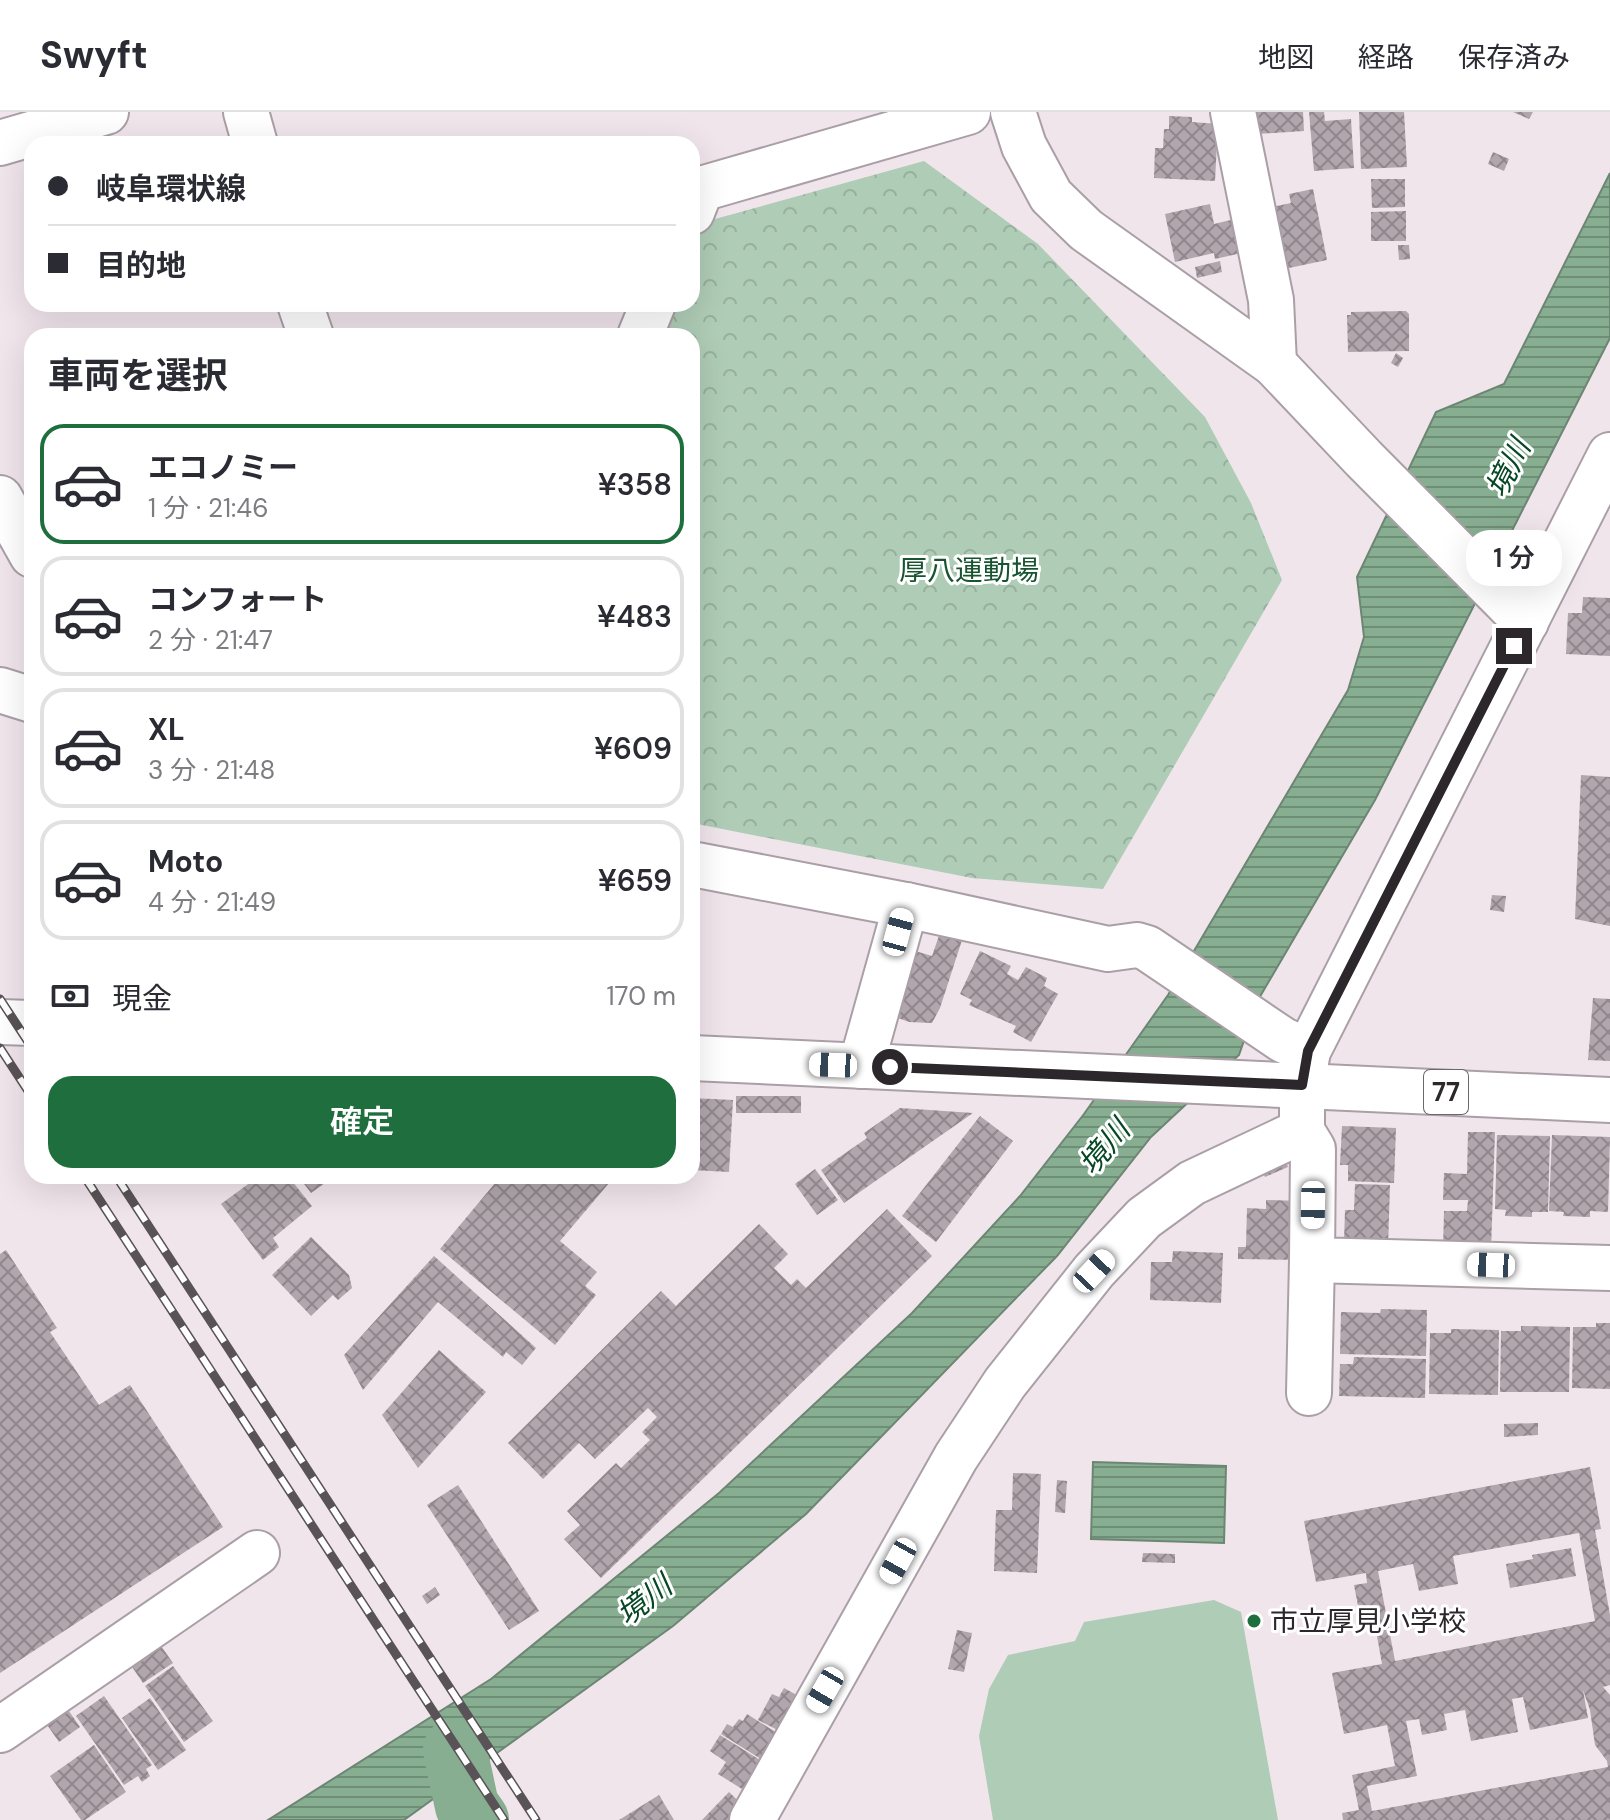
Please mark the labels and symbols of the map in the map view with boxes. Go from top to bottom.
water label: 境川 [1477,430,1540,504]
callout: 1 分 [1466,530,1562,586]
park label: 厚八運動場 [899,552,1039,589]
route end [1496,628,1532,664]
car [880,906,916,958]
route start [872,1049,908,1085]
car [809,1052,857,1078]
road number: 77 [1424,1070,1468,1114]
water label: 境川 [1070,1109,1140,1183]
car [1301,1181,1325,1229]
car [1069,1245,1119,1297]
car [1467,1252,1515,1278]
car [876,1534,920,1588]
water label: 境川 [608,1564,682,1634]
place label: 市立厚見小学校 [1270,1603,1466,1640]
marker: 市立厚見小学校 [1245,1612,1263,1630]
car [803,1663,847,1717]

